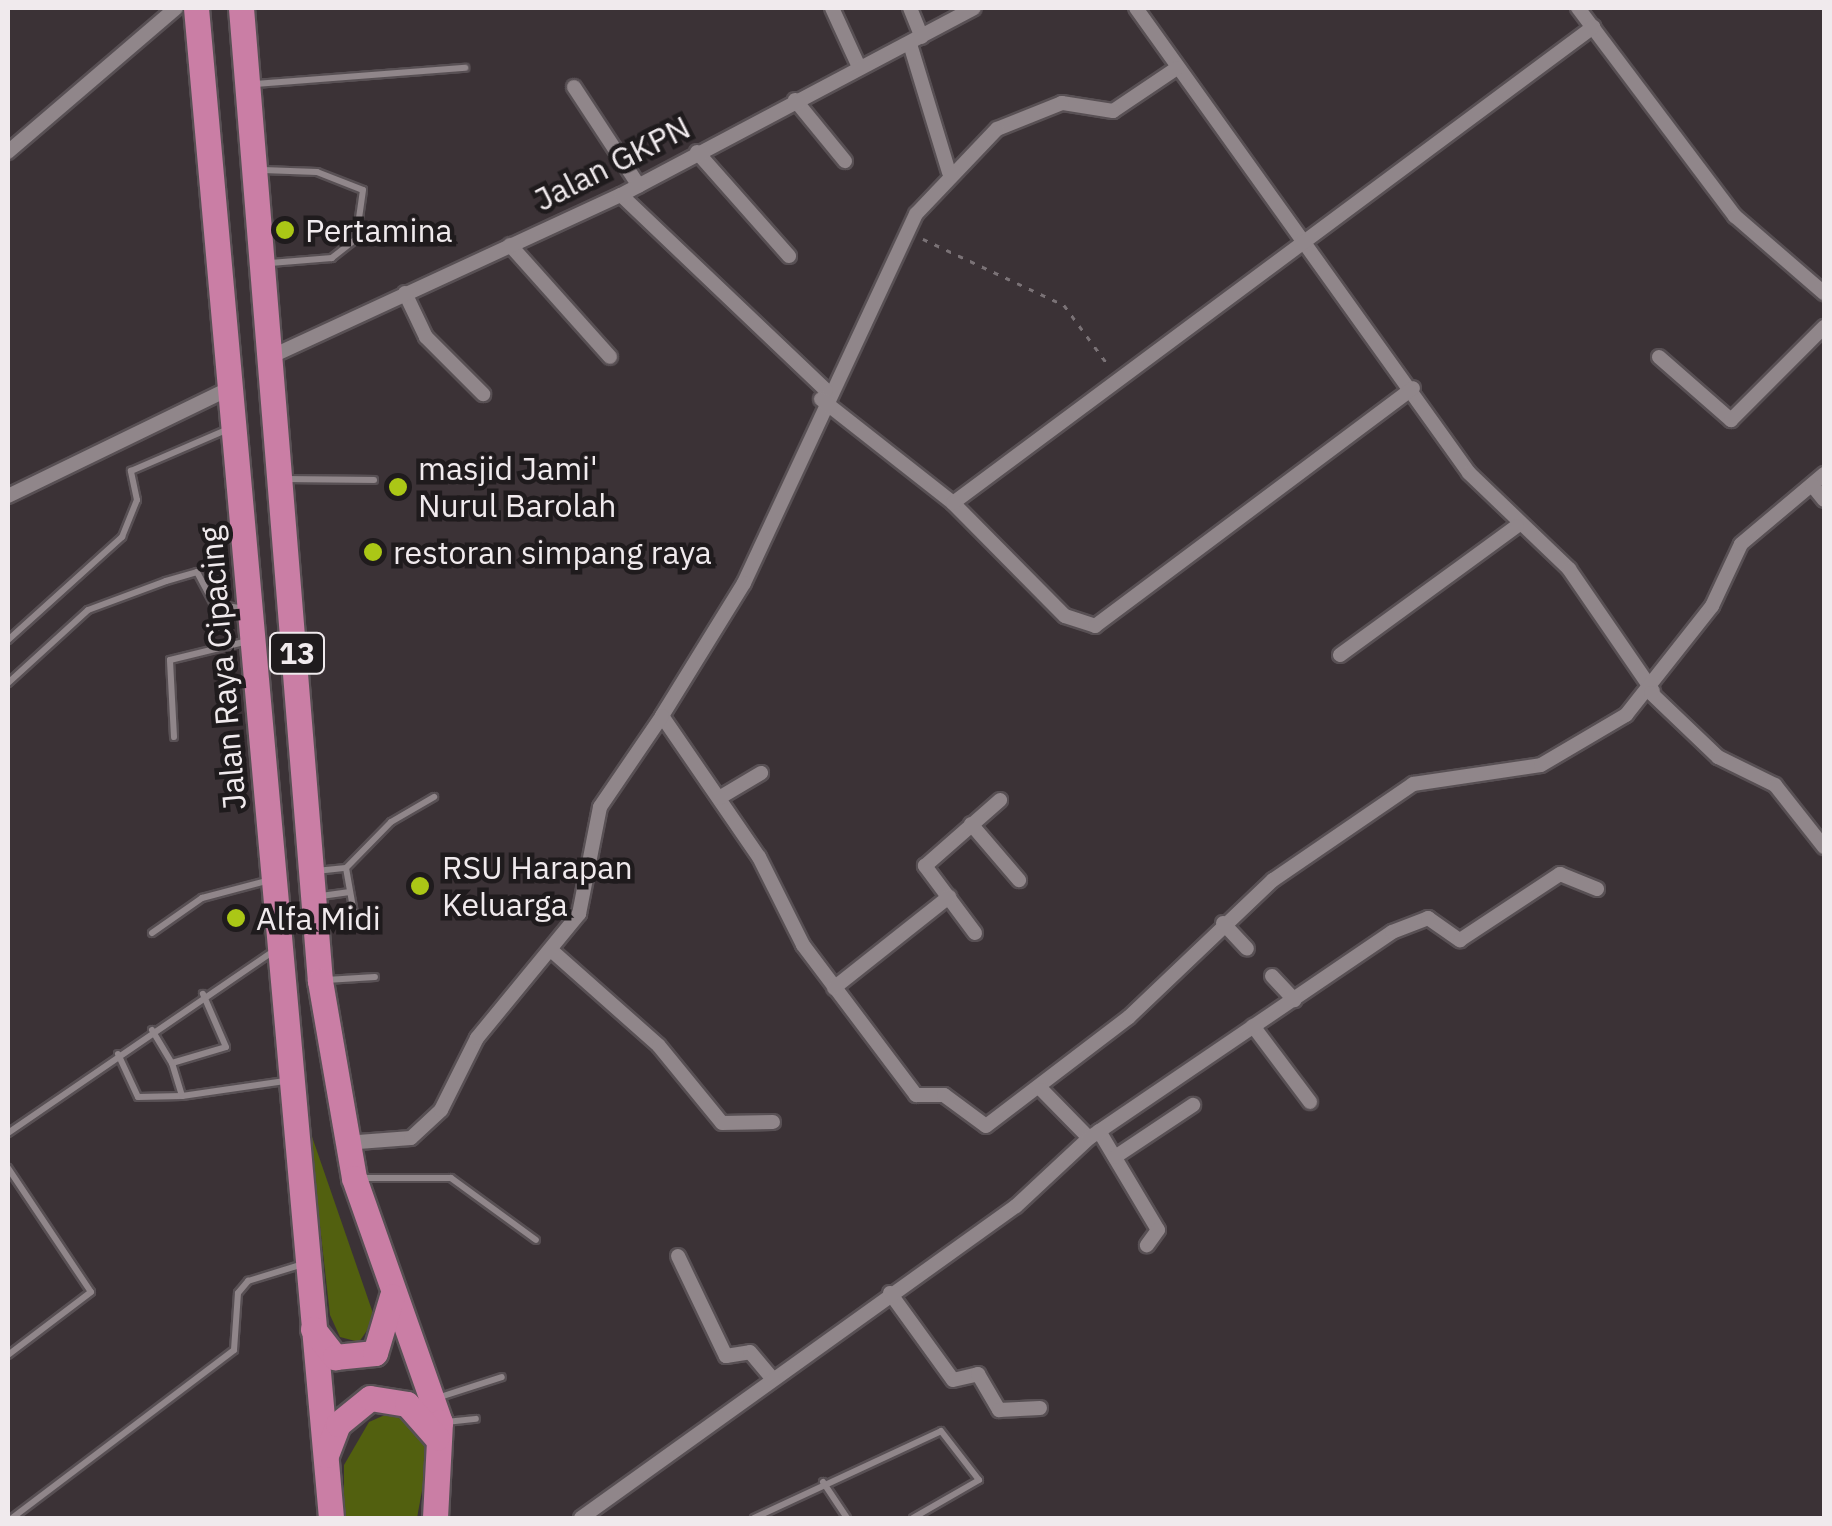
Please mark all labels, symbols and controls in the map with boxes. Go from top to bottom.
street label: Jalan GKPN [528,107,696,219]
place label: Pertamina [305,211,453,249]
marker: Pertamina [274,219,296,241]
place label: masjid Jami' Nurul Barolah [418,450,616,525]
marker: masjid Jami' Nurul Barolah [387,476,409,498]
street label: Jalan Raya Cipacing [190,524,254,812]
place label: restoran simpang raya [393,533,712,571]
marker: restoran simpang raya [362,541,384,563]
road number: 13 [267,628,327,678]
place label: RSU Harapan Keluarga [442,849,633,924]
marker: RSU Harapan Keluarga [407,873,433,899]
place label: Alfa Midi [256,899,381,937]
marker: Alfa Midi [225,907,247,929]

